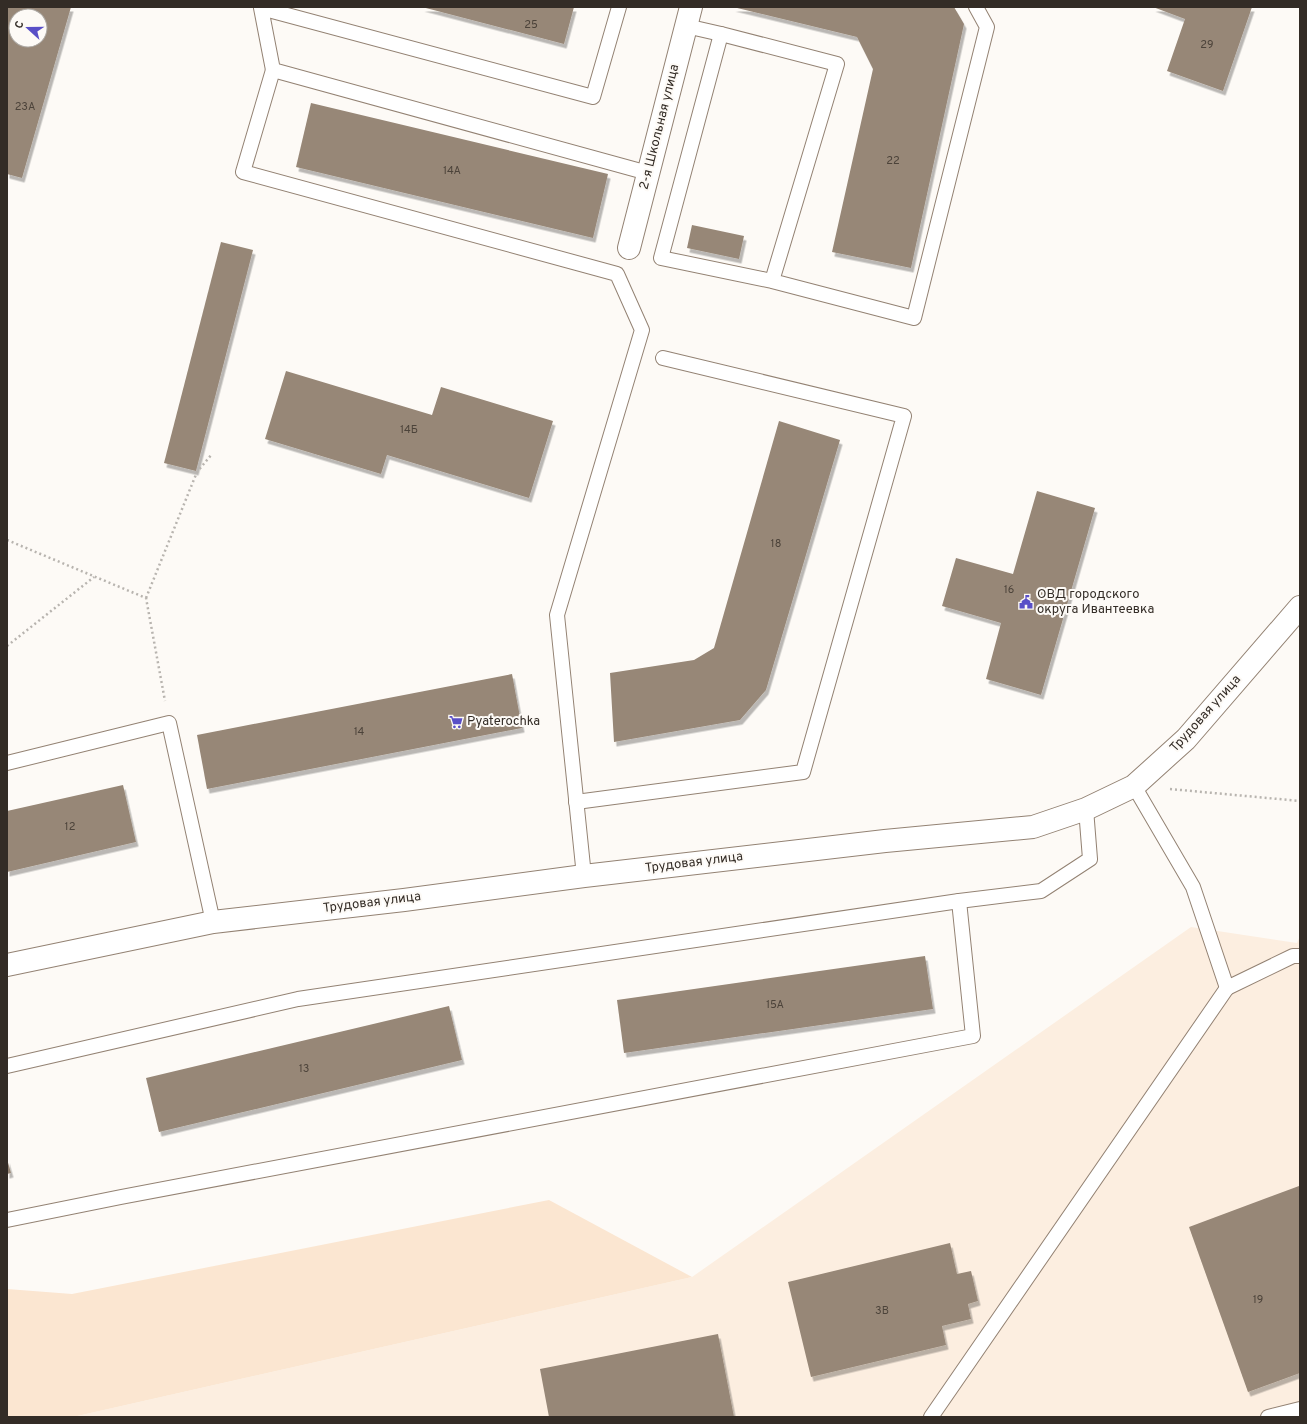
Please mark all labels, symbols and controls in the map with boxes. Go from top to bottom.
north arrow [8,8,48,48]
house number: 25 [524,18,538,32]
text: С [12,19,27,31]
house number: 29 [1200,38,1214,52]
street label: 2-я Школьная улица [637,63,683,191]
house number: 23А [15,100,35,114]
house number: 22 [886,154,900,168]
house number: 14А [443,164,461,178]
house number: 14Б [400,423,418,437]
house number: 18 [771,537,781,551]
house number: 16 [1004,583,1014,597]
place label: ОВД городского округа Ивантеевка [1037,587,1154,618]
public building icon: ОВД городского округа Ивантеевка [1018,594,1034,610]
street label: Трудовая улица [1167,672,1245,756]
supermarket icon: Pyaterochka [448,714,464,730]
place label: Pyaterochka [467,714,540,730]
house number: 14 [354,725,365,739]
house number: 12 [65,820,75,834]
street label: Трудовая улица [644,849,744,877]
street label: Трудовая улица [322,889,422,917]
house number: 15А [766,998,784,1012]
house number: 13 [299,1062,309,1076]
house number: 19 [1253,1293,1263,1307]
house number: 3В [875,1304,889,1318]

